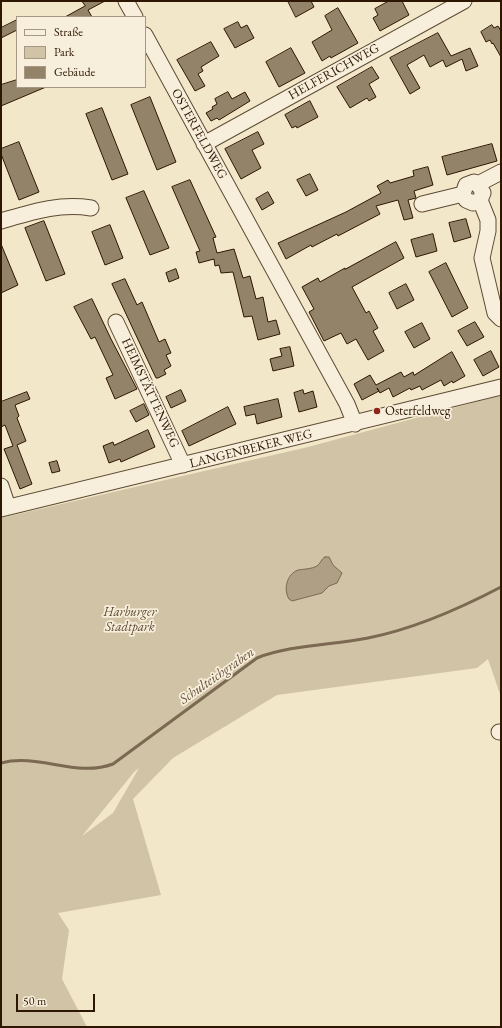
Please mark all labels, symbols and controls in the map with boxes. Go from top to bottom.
legend [16,16,146,88]
text: Straße [54,24,83,40]
street label: HELFERICHWEG [286,41,382,103]
text: Park [54,44,74,60]
text: Gebäude [54,64,95,80]
street label: OSTERFELDWEG [168,86,230,182]
street label: HEIMSTÄTTENWEG [118,336,182,450]
place label: Osterfeldweg [385,403,450,419]
marker: Osterfeldweg [372,406,382,416]
street label: LANGENBEKER WEG [188,426,314,472]
park label: Harburger Stadtpark [104,604,156,635]
water label: Schulteichgraben [176,644,258,708]
scale bar [18,986,97,1012]
text: 50 m [23,993,46,1009]

